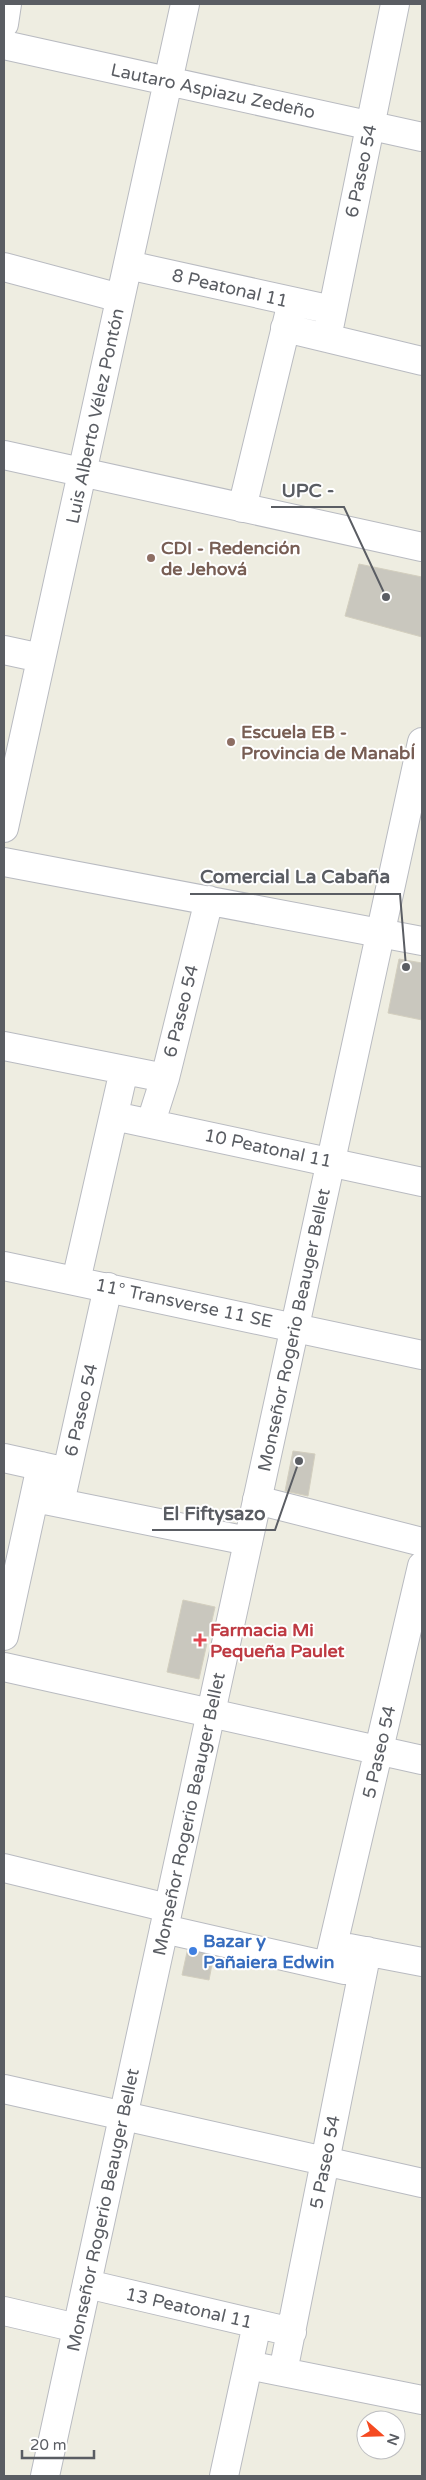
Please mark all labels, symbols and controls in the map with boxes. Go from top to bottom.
street label: Lautaro Aspiazu Zedeño [109,59,317,123]
street label: 6 Paseo 54 [340,122,382,220]
street label: 8 Peatonal 11 [170,264,290,312]
street label: Luis Alberto Vélez Pontón [61,306,129,526]
callout: UPC - [271,473,344,507]
text: UPC - [281,480,335,502]
place label: CDI - Redención de Jehová [161,537,300,580]
marker: CDI - Redención de Jehová [145,552,157,564]
place label: Escuela EB - Provincia de ManabÍ [241,721,415,764]
marker: Escuela EB - Provincia de ManabÍ [225,736,237,748]
callout: Comercial La Cabaña [190,860,400,894]
text: Comercial La Cabaña [200,866,390,888]
street label: 6 Paseo 54 [159,962,203,1060]
street label: 10 Peatonal 11 [202,1124,334,1172]
street label: Monseñor Rogerio Beauger Bellet [253,1186,335,1474]
street label: 11° Transverse 11 SE [93,1273,275,1333]
street label: 6 Paseo 54 [60,1361,102,1459]
callout: El Fiftysazo [152,1496,275,1530]
text: El Fiftysazo [162,1503,266,1526]
place label: Farmacia Mi Pequeña Paulet [210,1619,345,1662]
marker: Farmacia Mi Pequeña Paulet [194,1634,206,1646]
street label: Monseñor Rogerio Beauger Bellet [148,1670,230,1958]
street label: 5 Paseo 54 [358,1703,400,1801]
place label: Bazar y Pañaiera Edwin [203,1930,334,1973]
marker: Bazar y Pañaiera Edwin [187,1945,199,1957]
street label: Monseñor Rogerio Beauger Bellet [62,2066,144,2354]
street label: 5 Paseo 54 [305,2113,345,2211]
street label: 13 Peatonal 11 [123,2283,255,2333]
north arrow [356,2410,406,2460]
scale bar [22,2428,95,2460]
text: N [383,2431,403,2447]
text: 20 m [30,2436,67,2454]

